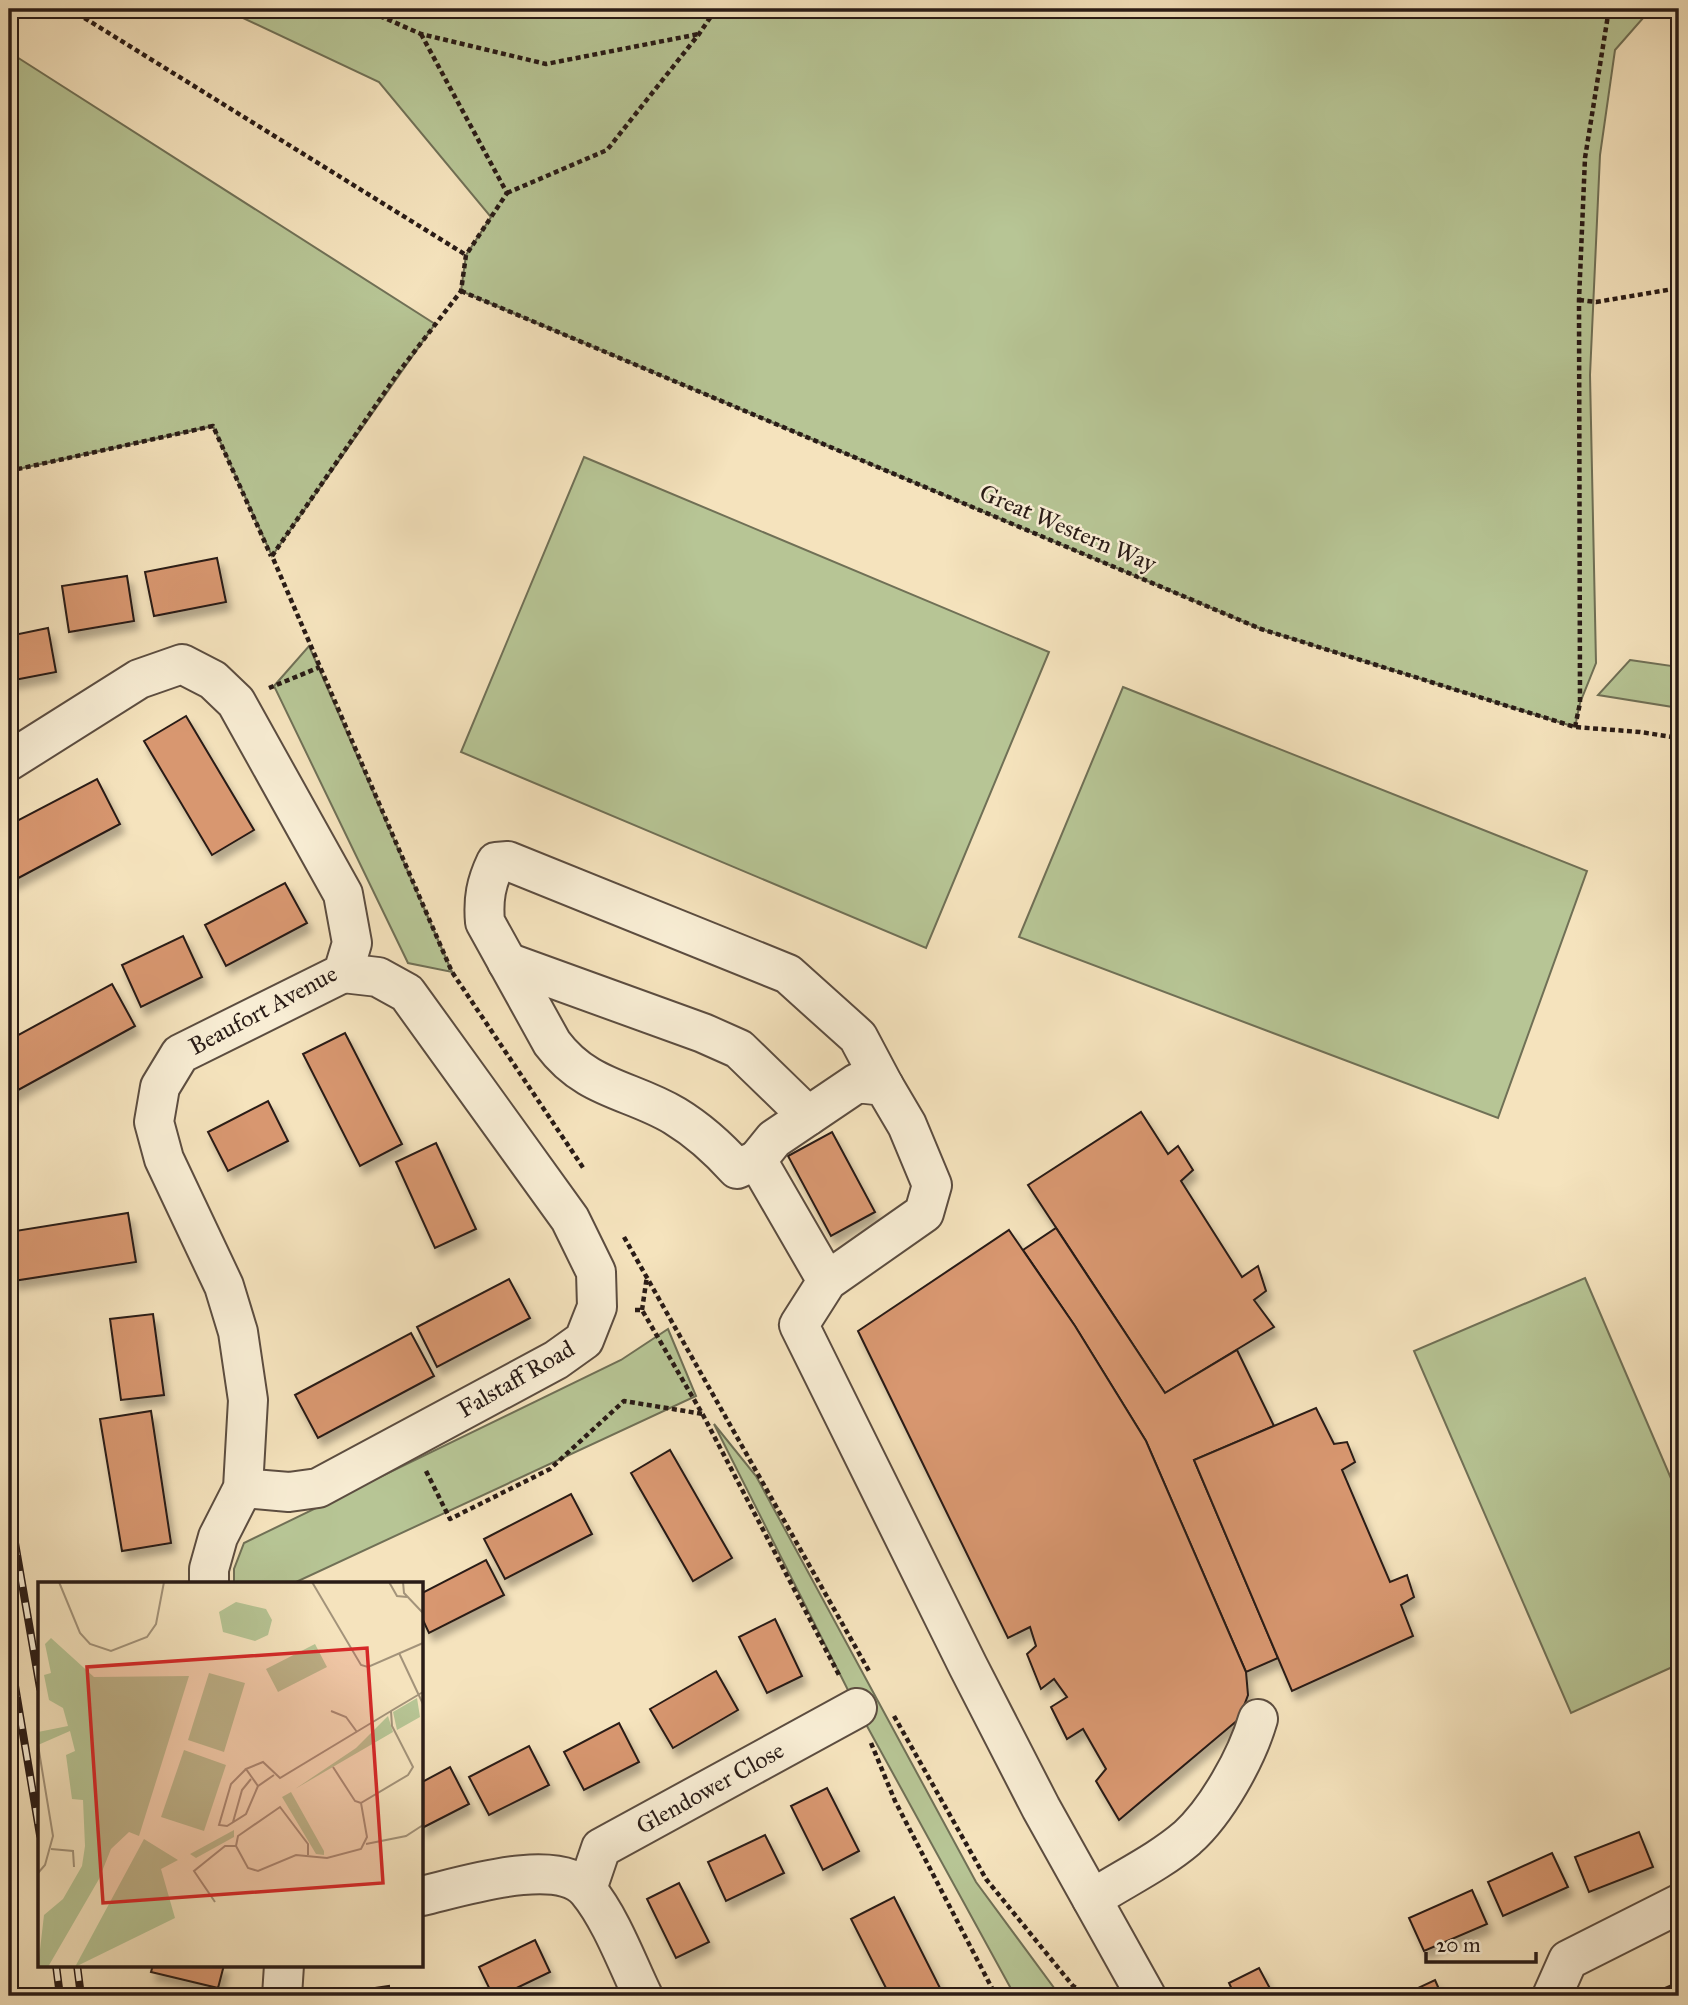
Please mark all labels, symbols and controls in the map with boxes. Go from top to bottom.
street label: Great Western Way [975,477,1162,579]
street label: Beaufort Avenue [184,958,342,1062]
street label: Falstaff Road [452,1334,580,1424]
inset map [38,1582,424,1966]
street label: Glendower Close [631,1735,789,1841]
scale bar [1426,1921,1536,1965]
text: 20 m [1436,1932,1481,1958]

